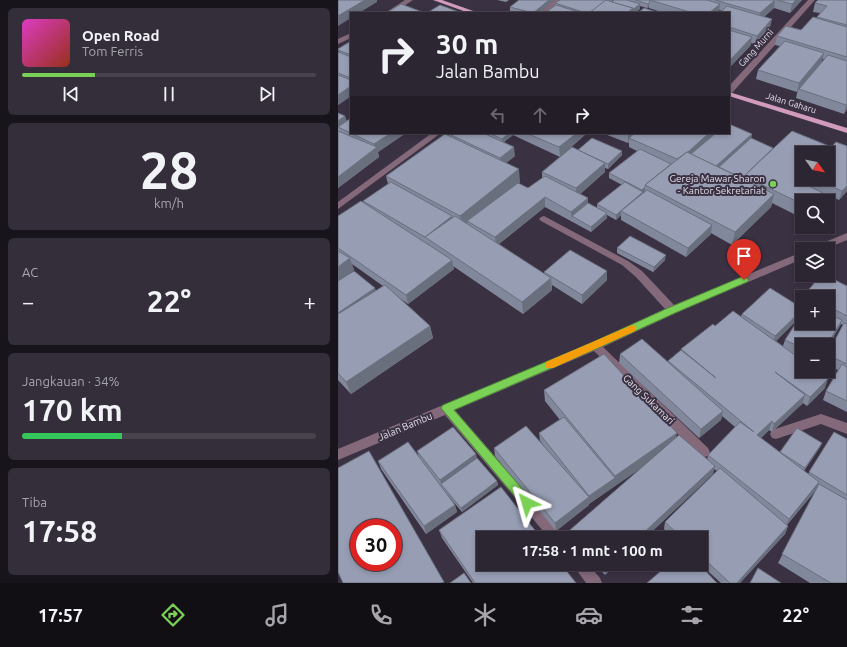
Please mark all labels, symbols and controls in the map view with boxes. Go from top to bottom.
text: Open Road [82,27,159,44]
street label: Gang Murni [737,27,775,69]
icon: right [370,28,422,80]
text: 30 m [436,28,498,59]
text: Tom Ferris [82,44,143,58]
text: Jalan Bambu [436,61,540,81]
icon: previous [60,83,82,105]
icon: pause [158,83,180,105]
icon: next [256,83,278,105]
street label: Jalan Gaharu [765,91,817,115]
icon: left [487,104,509,126]
icon: ahead [529,104,551,126]
icon: right [571,104,593,126]
text: 28 [140,141,198,199]
north arrow [795,146,835,186]
map controls [795,146,835,378]
place label: Gereja Mawar Sharon - Kantor Sekretariat [669,173,765,196]
marker: Gereja Mawar Sharon - Kantor Sekretariat [768,179,778,189]
button: search [795,194,835,234]
text: km/h [154,196,184,210]
pin [727,239,761,280]
button: layers [795,242,835,282]
icon: arrive [733,245,755,267]
text: AC [22,265,38,279]
text: 22° [147,284,191,318]
text: − [22,289,34,314]
text: + [304,289,316,314]
button: + [795,290,835,330]
button: − [795,338,835,378]
street label: Gang Sukamari [621,372,676,426]
text: Jangkauan · 34% [22,374,120,388]
text: 170 km [22,393,123,427]
street label: Jalan Bambu [377,410,434,443]
position arrow [506,482,548,524]
text: Tiba [22,495,47,509]
text: 17:58 [22,514,97,548]
speed limit sign: 30 [350,519,402,571]
text: 17:58 · 1 mnt · 100 m [521,542,663,559]
icon: directions [159,601,187,629]
icon: music [263,601,291,629]
icon: phone [367,601,395,629]
icon: climate [471,601,499,629]
icon: car [575,601,603,629]
icon: filters [678,601,706,629]
text: 17:57 [38,605,83,625]
text: 22° [782,605,809,625]

